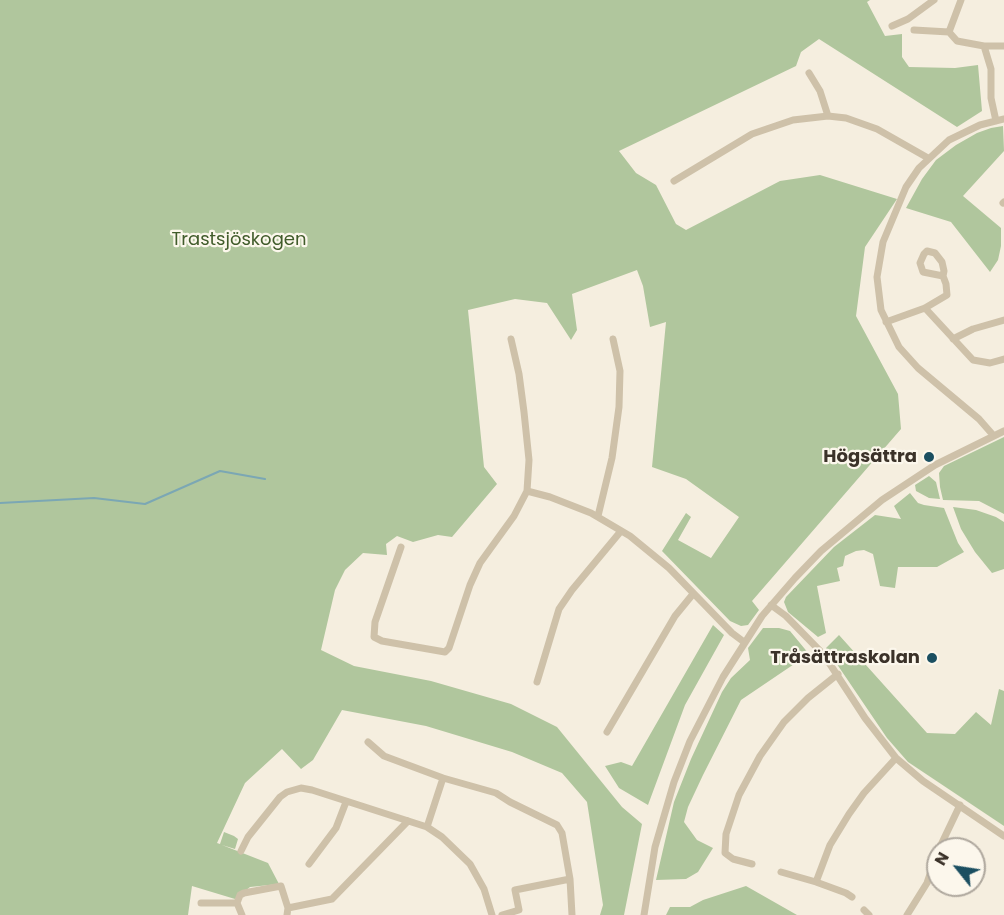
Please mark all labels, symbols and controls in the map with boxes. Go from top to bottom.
park label: Trastsjöskogen [172,229,306,251]
place label: Högsättra [823,446,917,468]
marker: Högsättra [922,450,936,464]
place label: Tråsättraskolan [770,647,920,669]
marker: Tråsättraskolan [925,651,939,665]
north arrow [926,837,986,897]
text: N [929,848,955,870]

